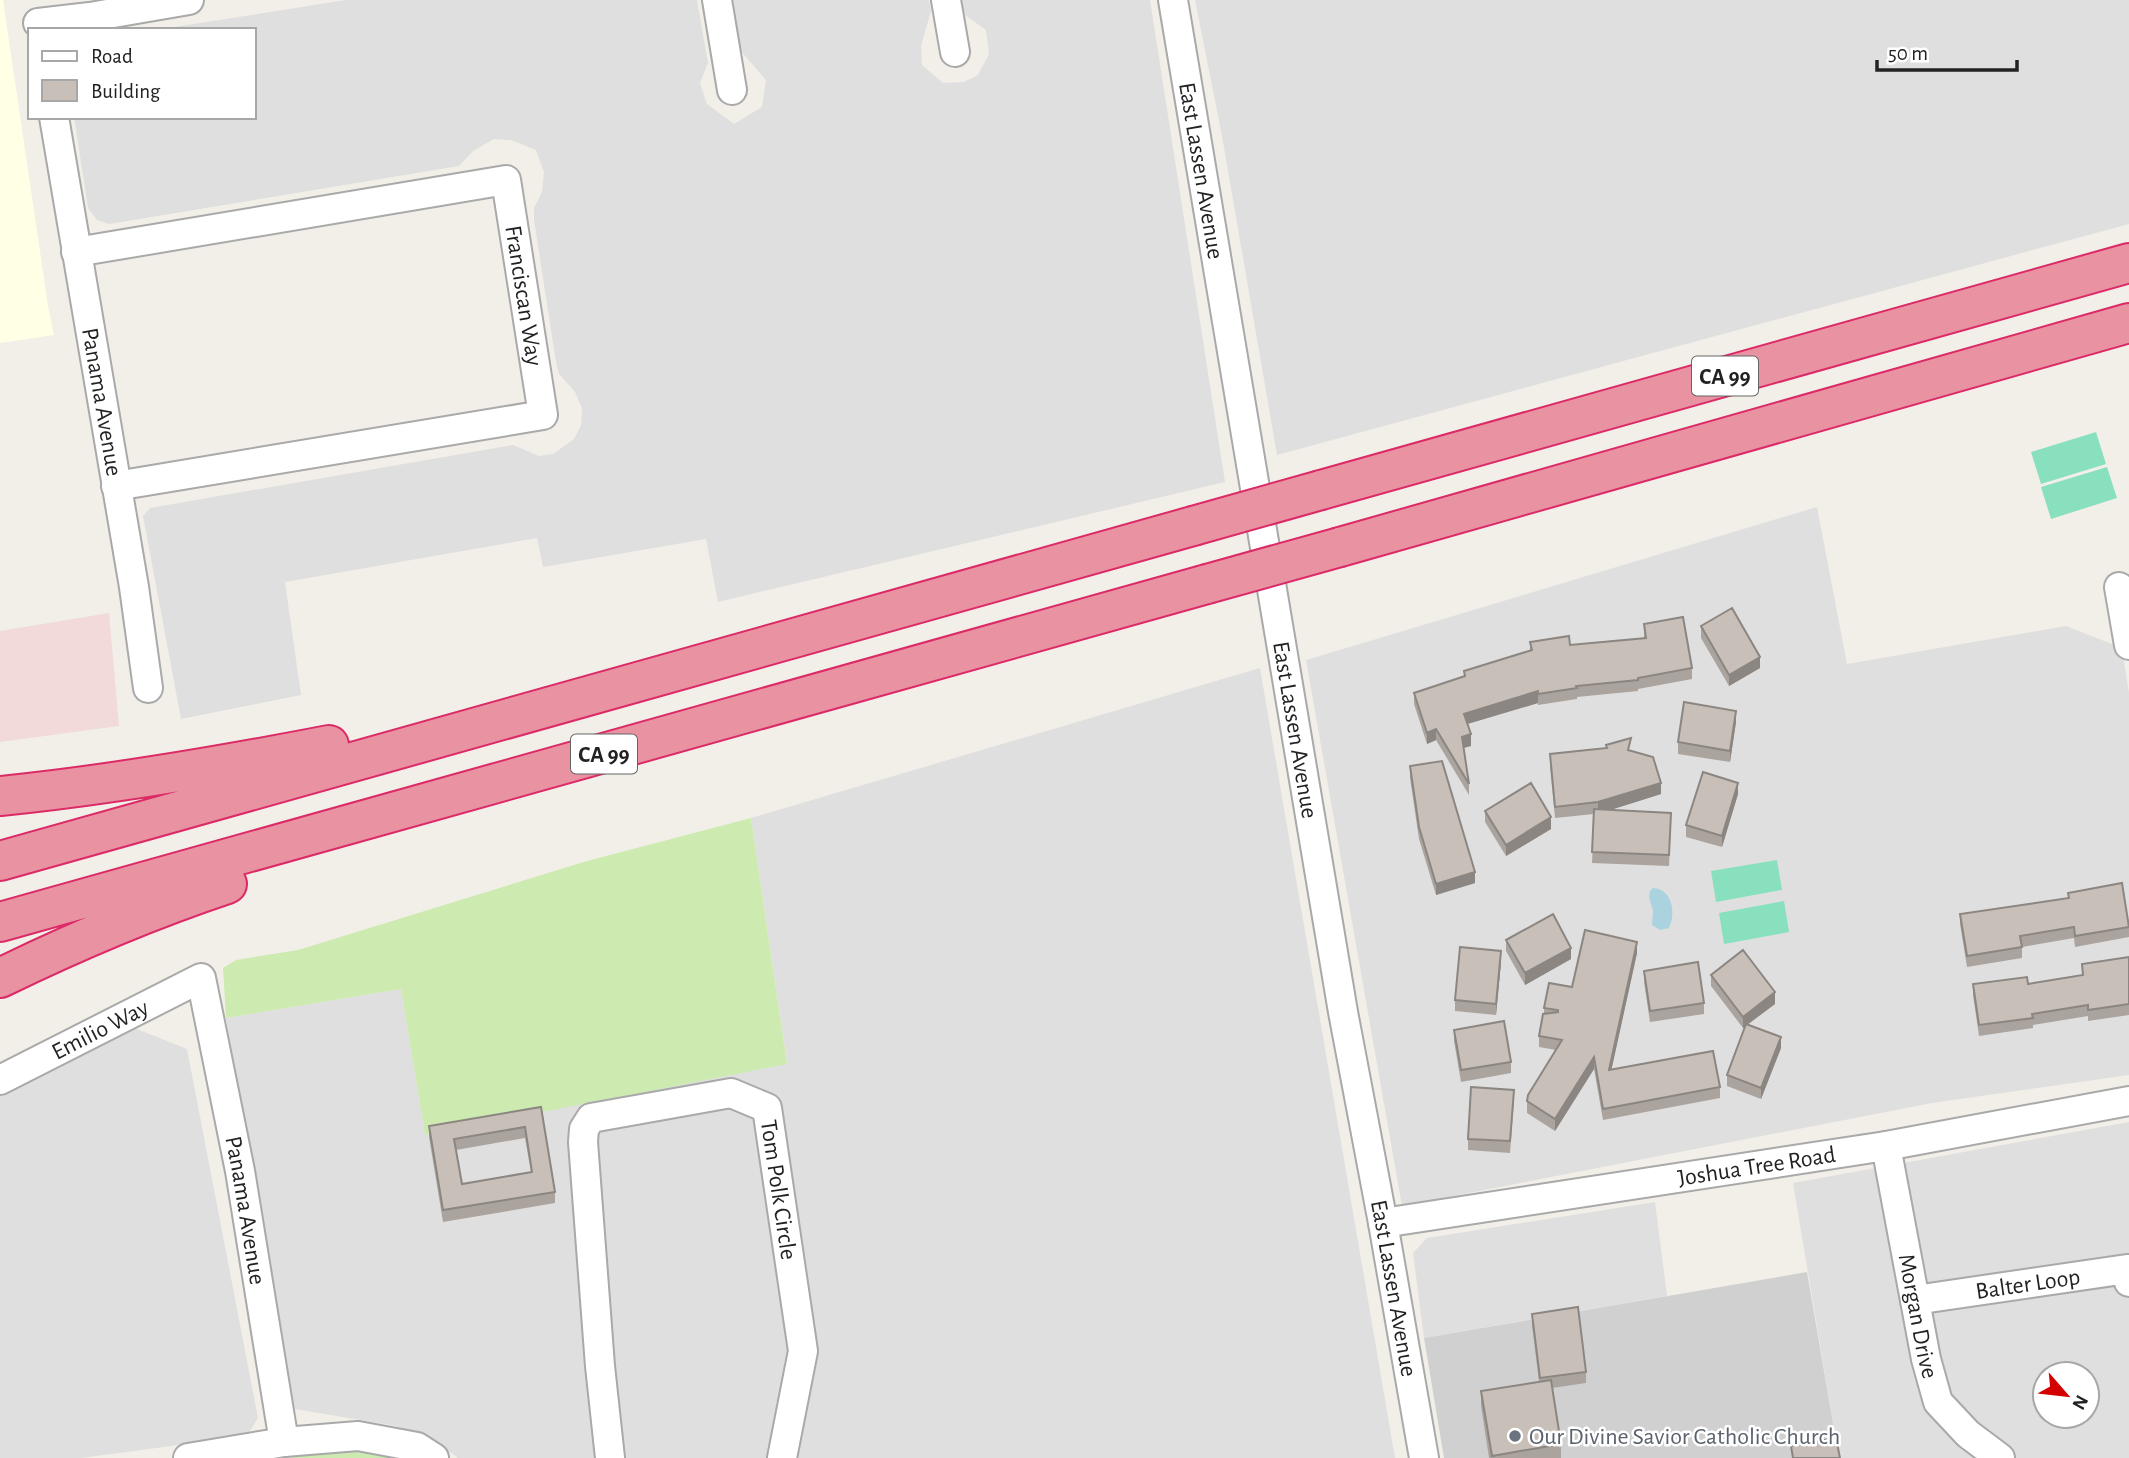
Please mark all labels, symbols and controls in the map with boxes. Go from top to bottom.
legend [28,28,256,119]
scale bar [1877,28,2017,72]
text: 50 m [1888,43,1928,64]
text: Road [91,46,133,67]
text: Building [91,81,161,102]
street label: East Lassen Avenue [1174,81,1227,261]
street label: Franciscan Way [500,224,546,368]
street label: Panama Avenue [77,326,126,478]
road number: CA 99 [1692,356,1758,396]
street label: East Lassen Avenue [1268,640,1321,820]
road number: CA 99 [571,734,637,774]
street label: Emilio Way [48,996,153,1065]
street label: Tom Polk Circle [756,1118,800,1261]
street label: Panama Avenue [220,1134,269,1286]
street label: Joshua Tree Road [1676,1143,1837,1191]
street label: East Lassen Avenue [1366,1198,1421,1378]
street label: Morgan Drive [1893,1252,1942,1381]
street label: Balter Loop [1974,1265,2082,1304]
north arrow [2031,1360,2101,1430]
text: N [2068,1392,2091,1413]
place label: Our Divine Savior Catholic Church [1529,1425,1840,1449]
marker: Our Divine Savior Catholic Church [1507,1428,1523,1444]

